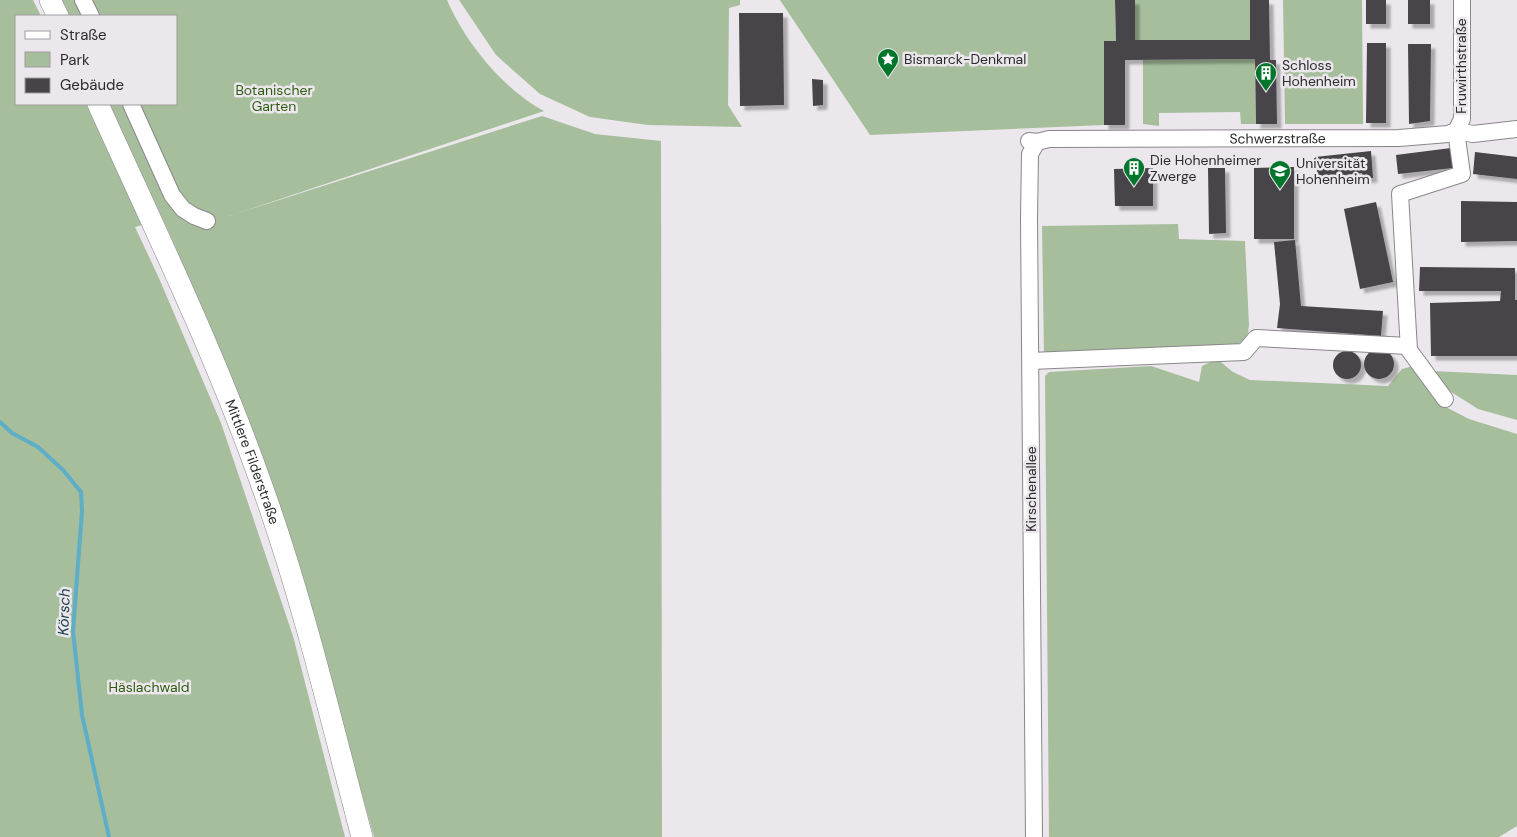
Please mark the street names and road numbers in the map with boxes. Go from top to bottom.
street label: Fruwirthstraße [1452,18,1470,114]
street label: Schwerzstraße [1229,129,1326,147]
street label: Mittlere Filderstraße [221,397,284,527]
street label: Kirschenallee [1022,446,1040,532]

